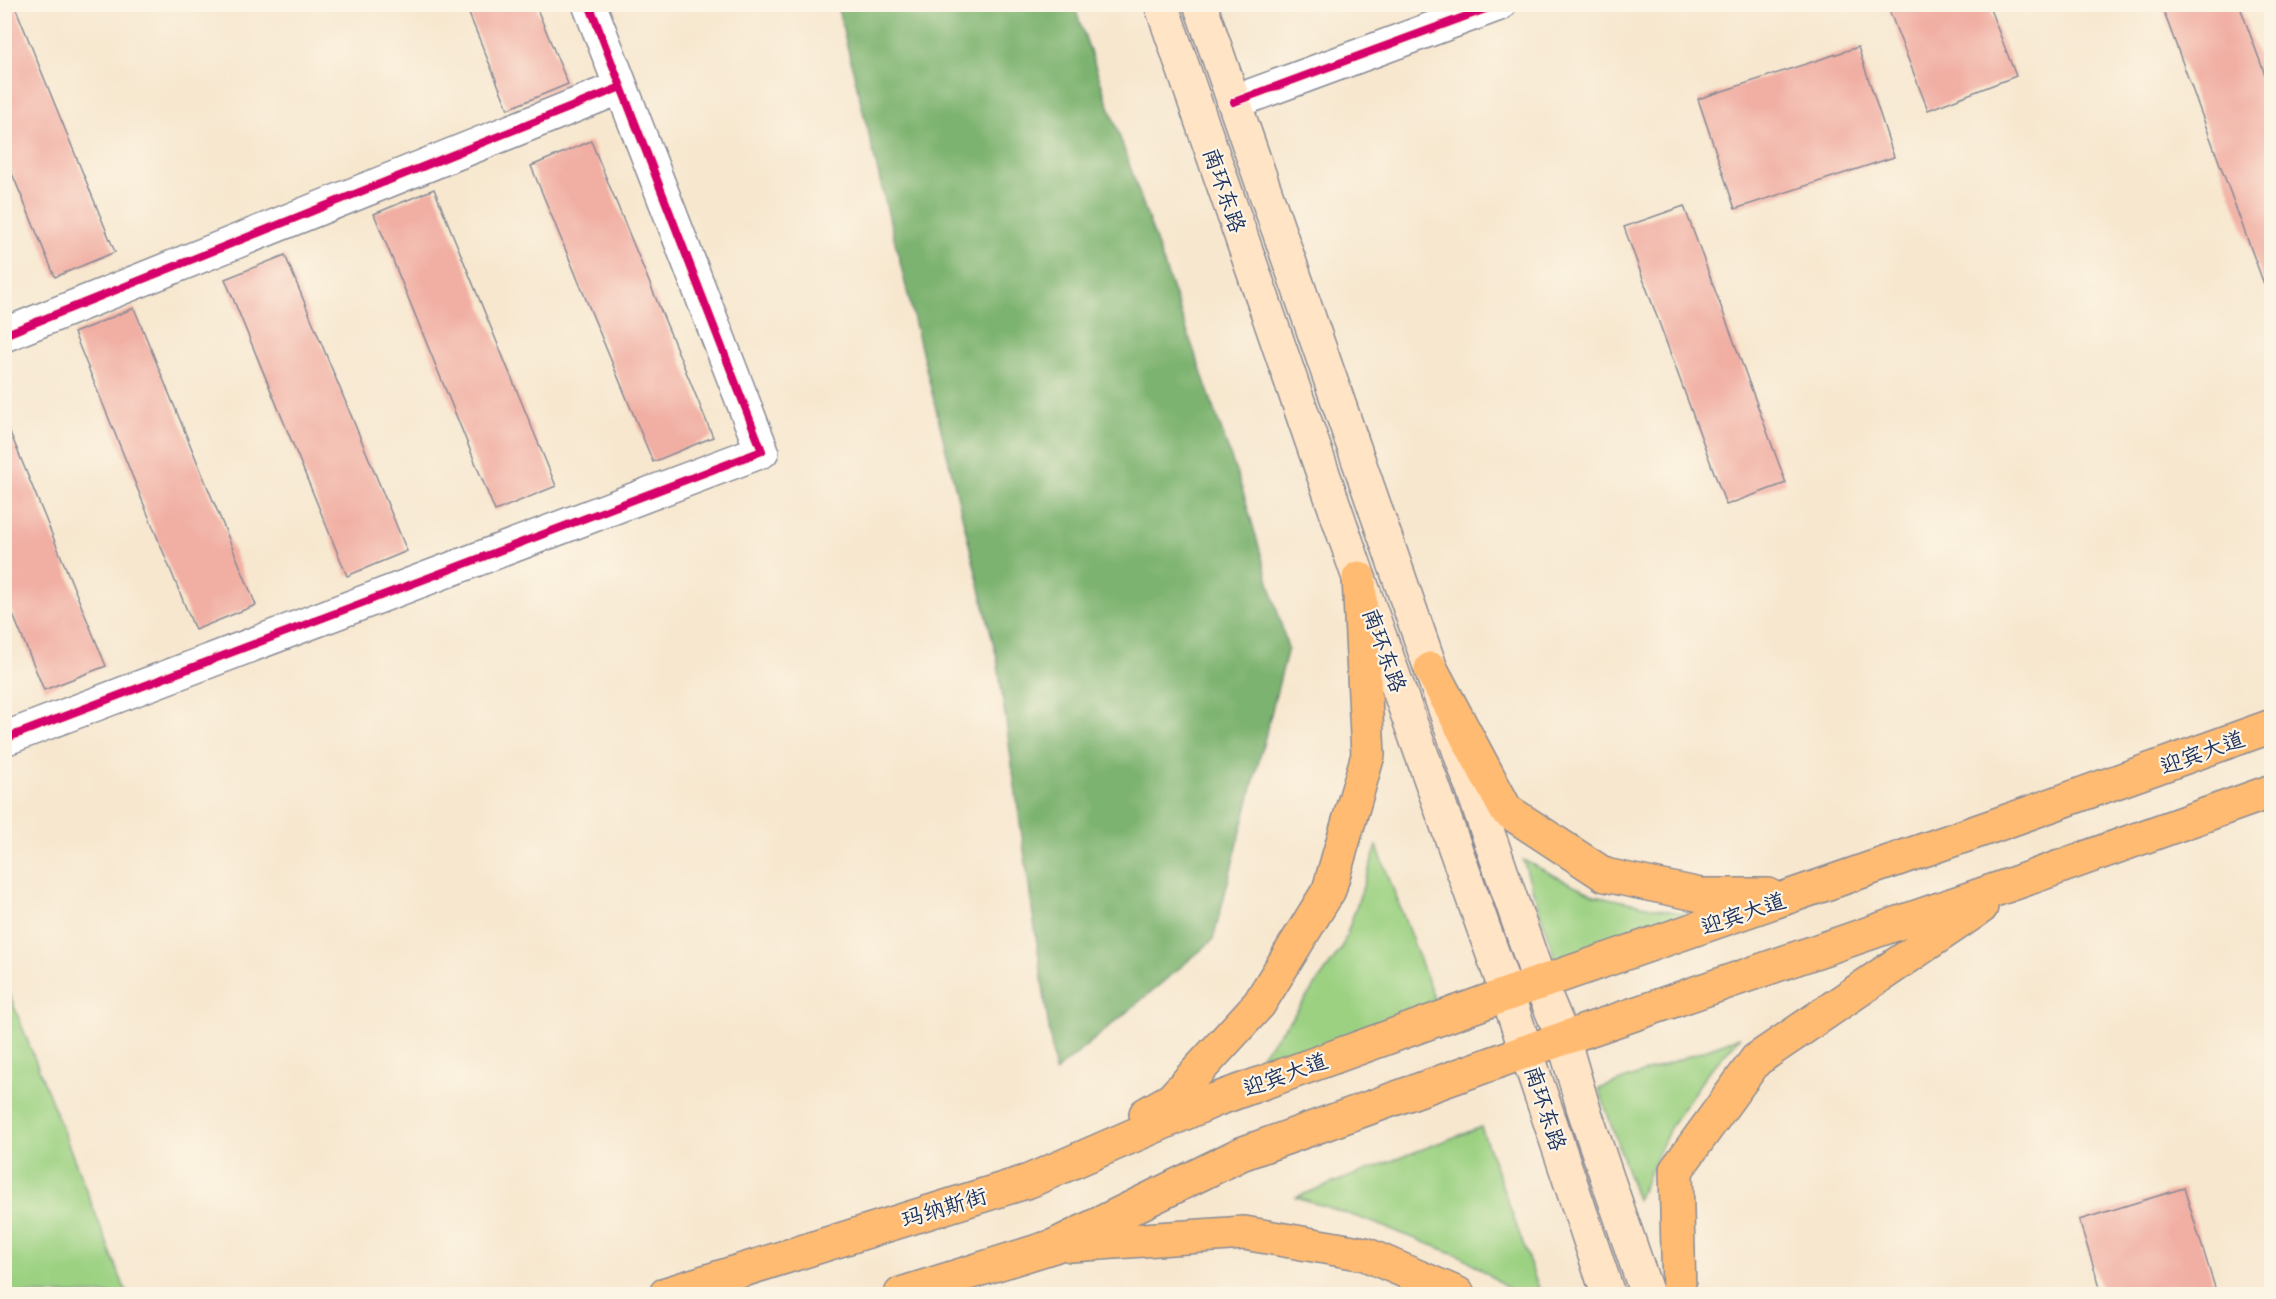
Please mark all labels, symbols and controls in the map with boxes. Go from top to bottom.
street label: 南环东路 [1195,144,1253,237]
street label: 南环东路 [1354,604,1413,697]
street label: 迎宾大道 [2156,724,2249,783]
street label: 迎宾大道 [1697,885,1790,943]
street label: 迎宾大道 [1239,1046,1332,1105]
street label: 南环东路 [1516,1062,1573,1155]
street label: 玛纳斯街 [898,1181,991,1236]

